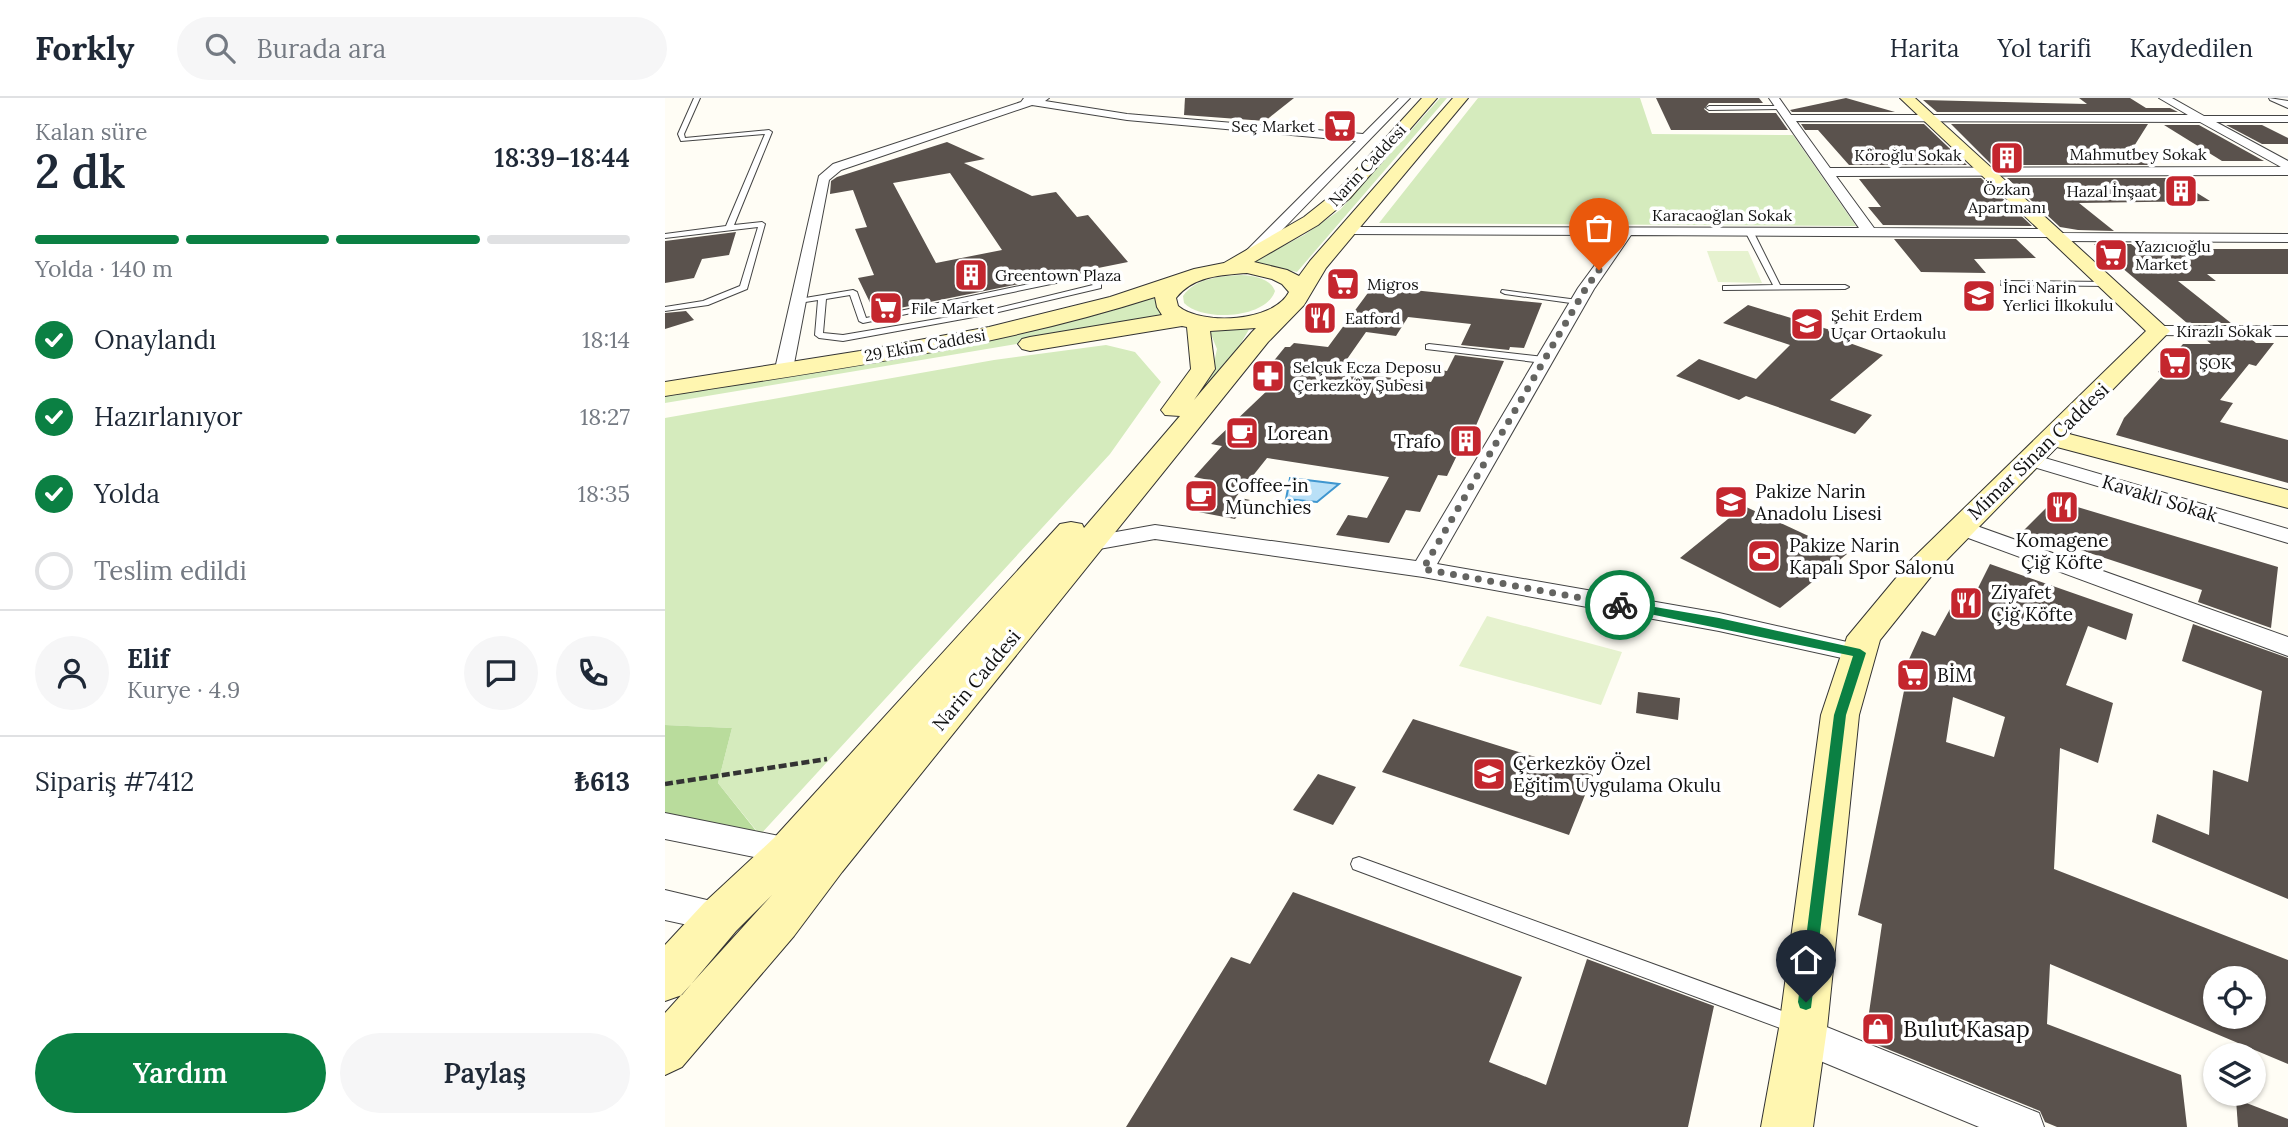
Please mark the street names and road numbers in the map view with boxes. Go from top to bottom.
street label: Narin Caddesi [1324,120,1410,210]
street label: Mahmutbey Sokak [2069,144,2207,164]
street label: Köroğlu Sokak [1854,145,1962,165]
street label: Karacaoğlan Sokak [1652,205,1792,225]
street label: Kirazlı Sokak [2176,321,2272,341]
street label: 29 Ekim Caddesi [863,324,987,366]
street label: Mimar Sinan Caddesi [1962,377,2114,525]
street label: Kavaklı Sokak [2099,469,2221,527]
street label: Narin Caddesi [927,625,1025,735]

